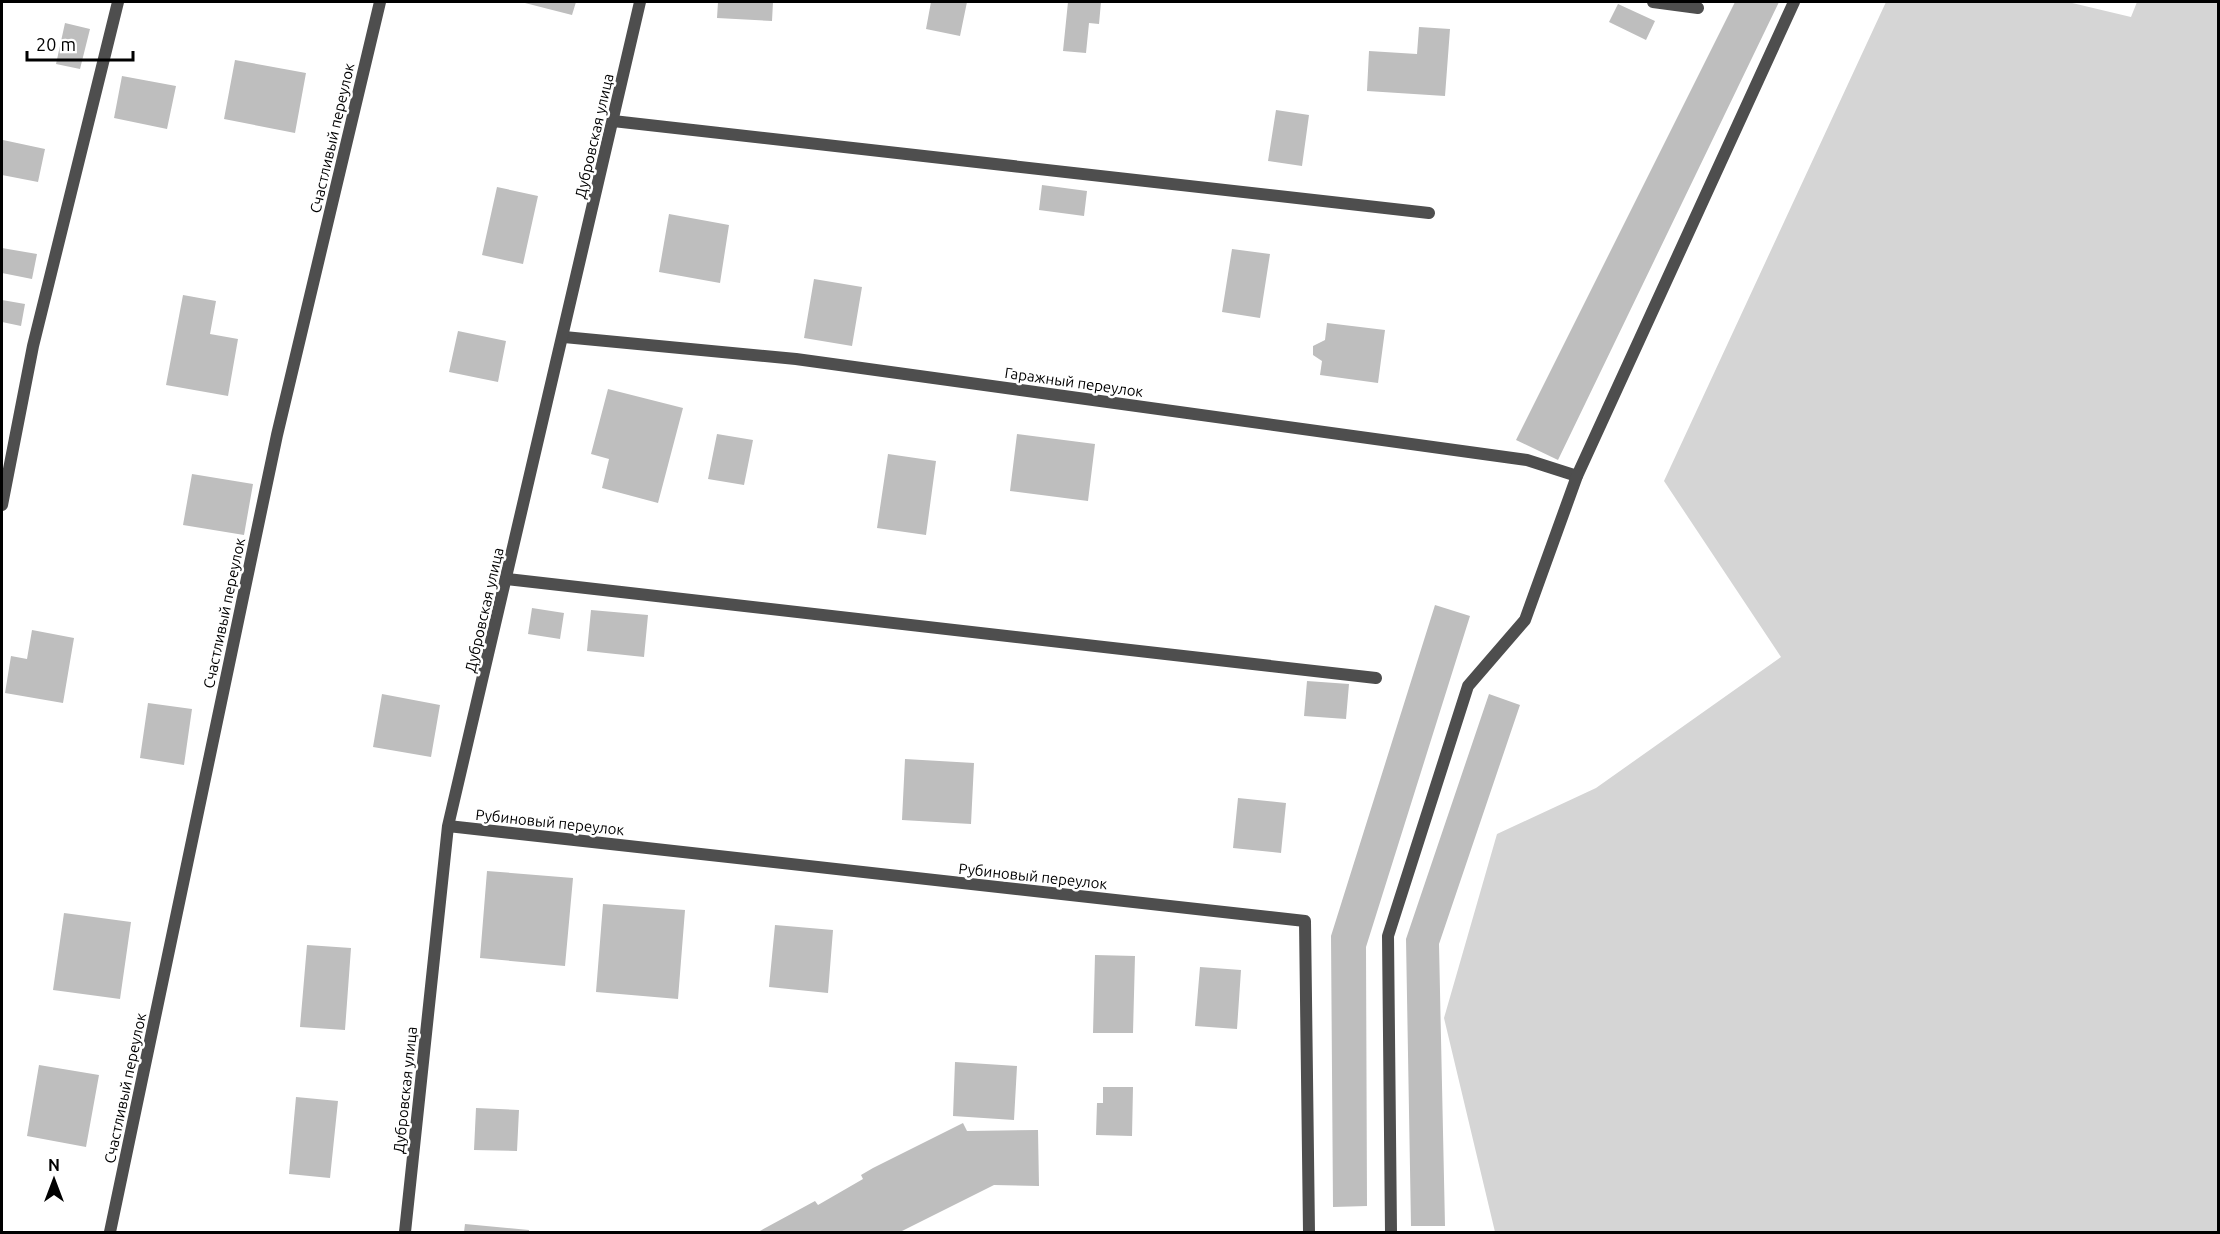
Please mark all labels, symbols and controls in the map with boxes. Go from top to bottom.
scale bar [27,24,134,62]
text: 20 m [36,34,76,54]
street label: Счастливый переулок [306,61,358,215]
street label: Дубровская улица [571,72,617,200]
street label: Гаражный переулок [1004,364,1145,400]
street label: Счастливый переулок [200,536,248,690]
street label: Дубровская улица [461,546,507,674]
street label: Рубиновый переулок [475,806,625,838]
street label: Рубиновый переулок [958,860,1108,892]
street label: Счастливый переулок [101,1011,149,1165]
street label: Дубровская улица [390,1026,420,1154]
north arrow [24,1150,84,1210]
text: N [48,1156,60,1174]

